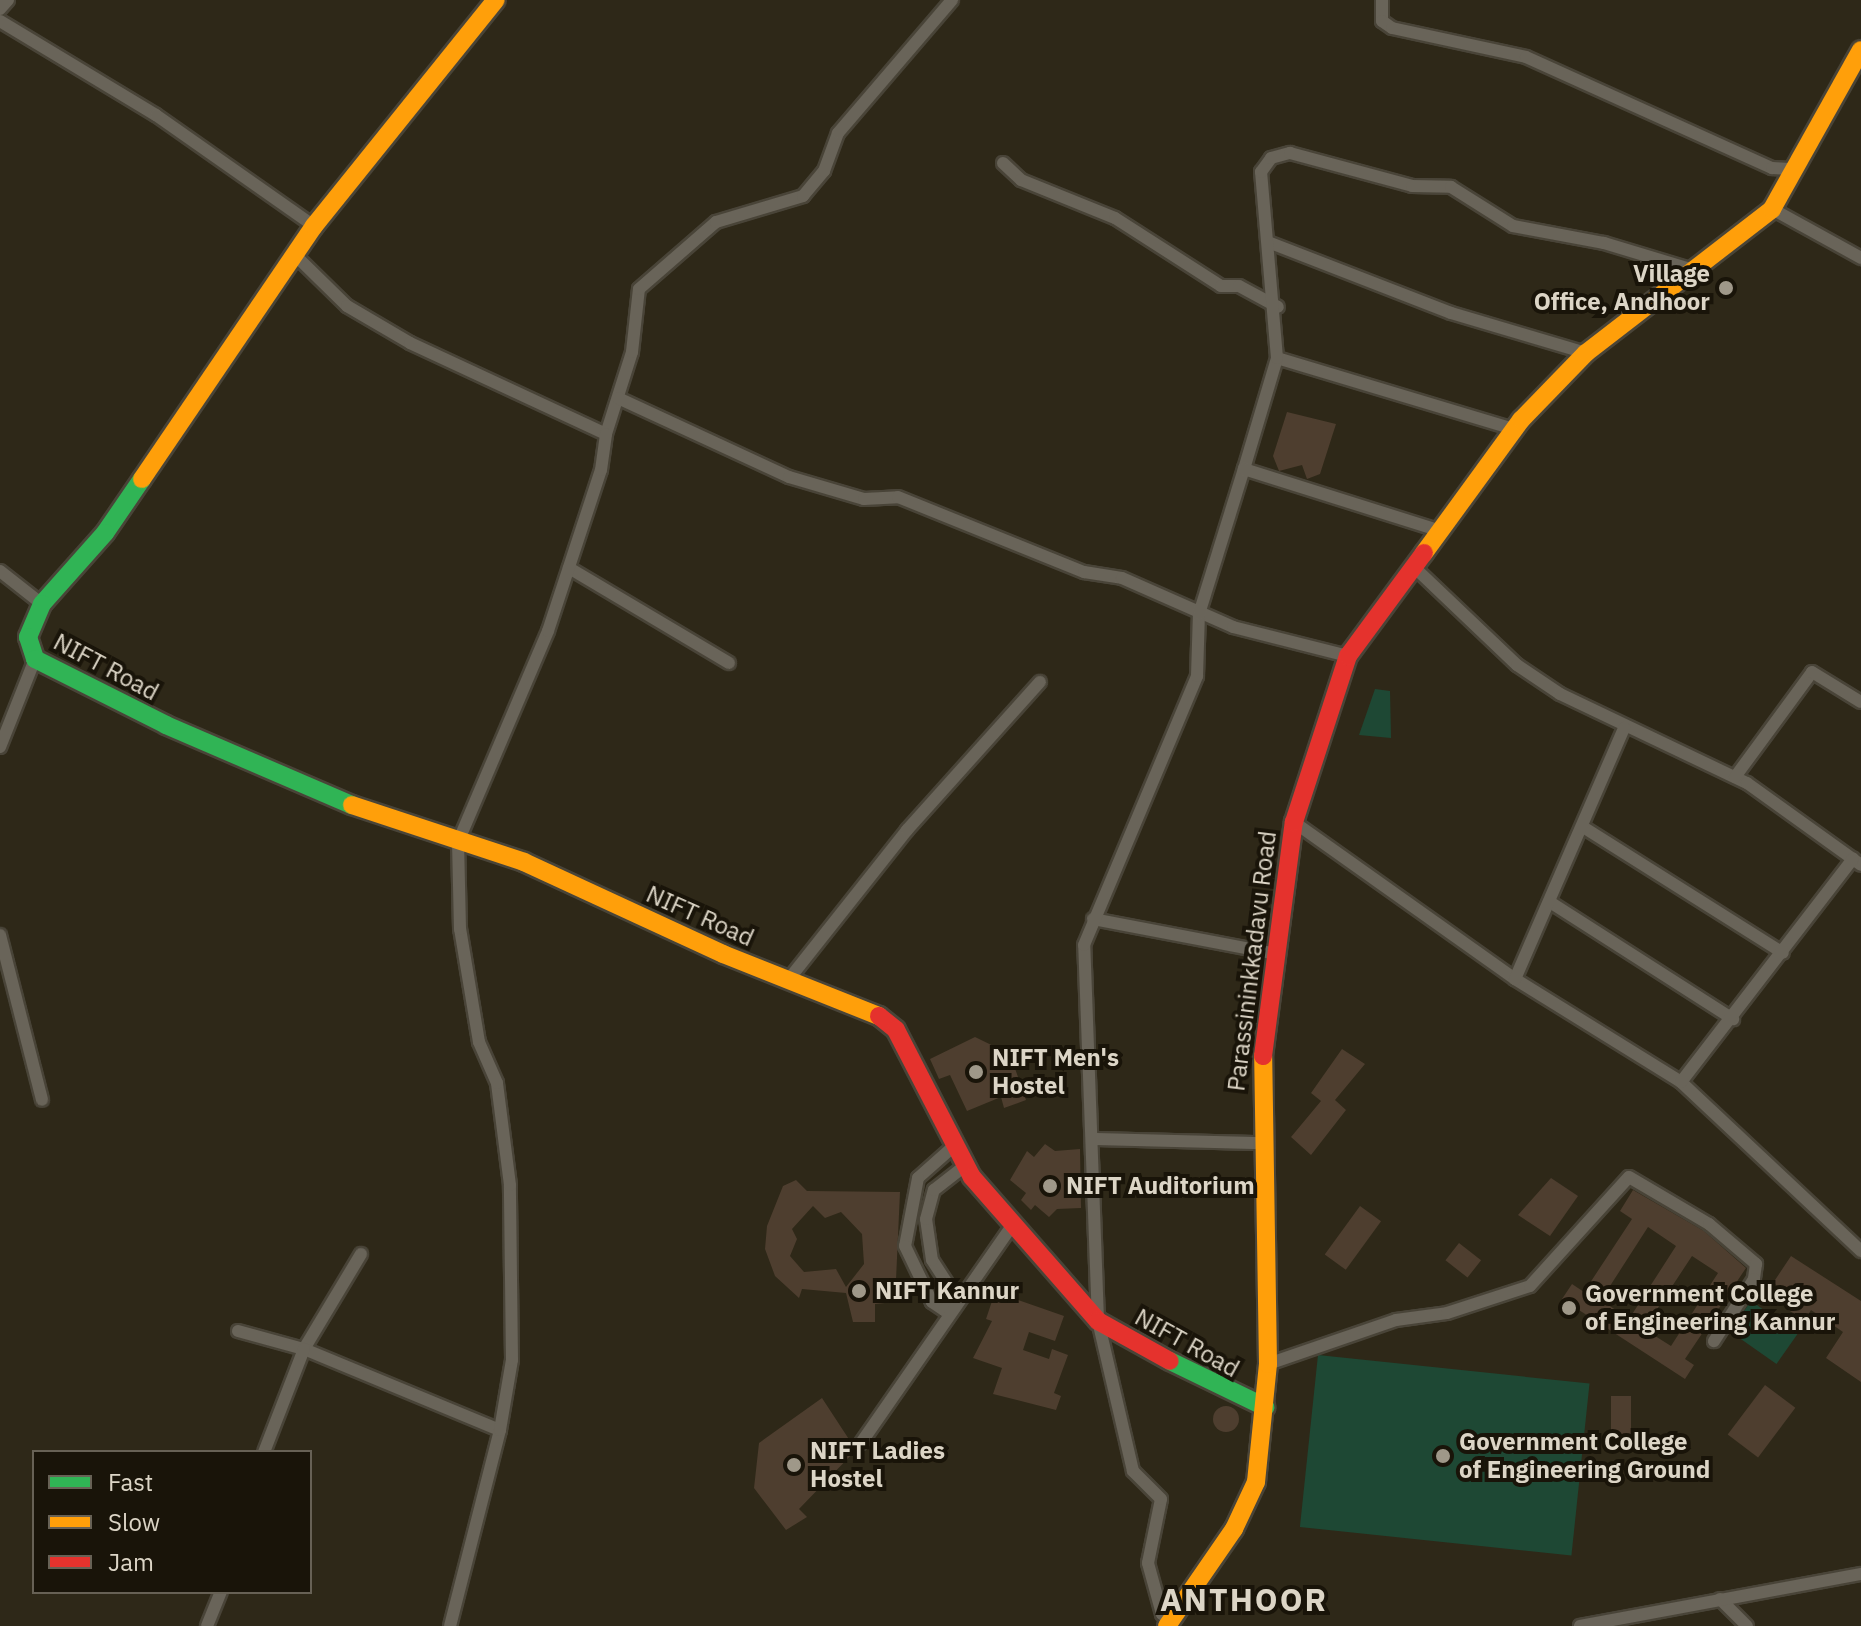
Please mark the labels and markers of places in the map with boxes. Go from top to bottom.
place label: Village Office, Andhoor [1534,260,1710,316]
marker: Village Office, Andhoor [1717,279,1735,297]
place label: NIFT Men's Hostel [992,1044,1119,1100]
marker: NIFT Men's Hostel [967,1063,985,1081]
place label: NIFT Auditorium [1066,1172,1255,1200]
marker: NIFT Auditorium [1041,1177,1059,1195]
place label: NIFT Kannur [875,1277,1019,1305]
place label: Government College of Engineering Kannur [1585,1280,1835,1336]
marker: NIFT Kannur [850,1282,868,1300]
marker: Government College of Engineering Kannur [1560,1299,1578,1317]
place label: Government College of Engineering Ground [1459,1428,1710,1484]
place label: NIFT Ladies Hostel [810,1437,945,1493]
marker: Government College of Engineering Ground [1434,1447,1452,1465]
marker: NIFT Ladies Hostel [785,1456,803,1474]

